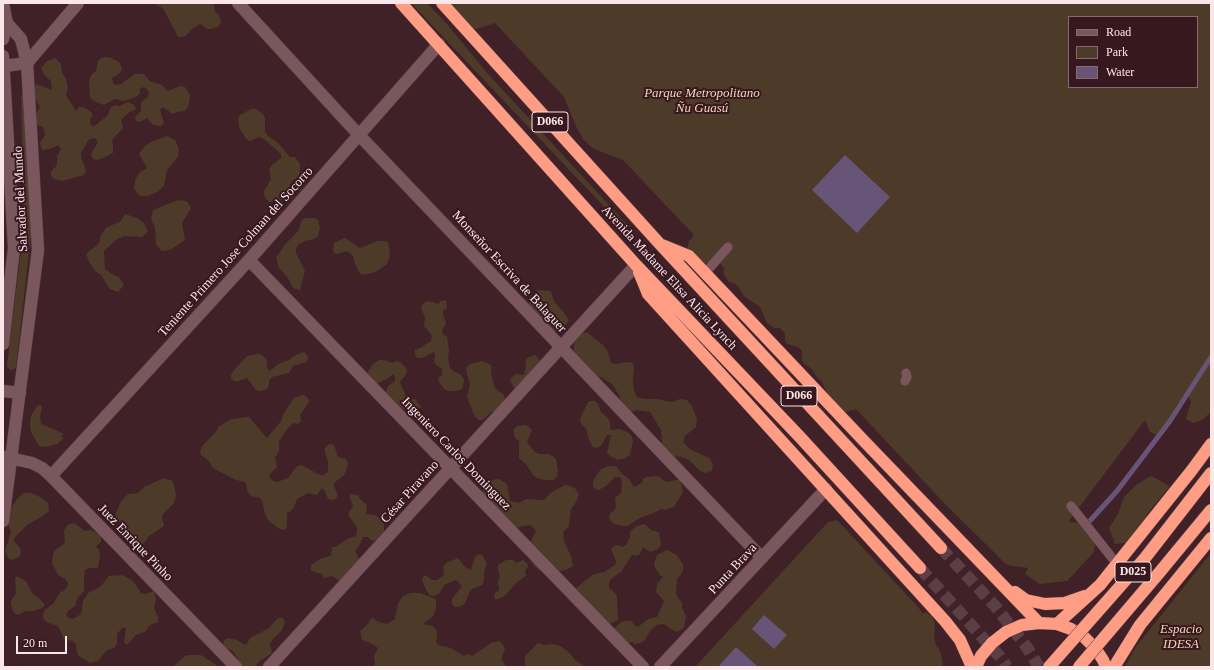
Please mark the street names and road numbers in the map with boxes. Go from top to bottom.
road number: D066 [532,112,568,132]
street label: Salvador del Mundo [10,146,32,252]
street label: Teniente Primero Jose Colman del Socorro [155,164,317,340]
street label: Avenida Madame Elisa Alicia Lynch [598,203,740,353]
street label: Monseñor Escriva de Balaguer [449,208,569,336]
road number: D066 [781,386,817,406]
street label: Ingeniero Carlos Dominguez [398,394,514,514]
street label: César Piravano [378,457,442,527]
street label: Juez Enrique Pinho [94,501,176,585]
street label: Punta Brava [706,540,760,598]
road number: D025 [1115,562,1151,582]

